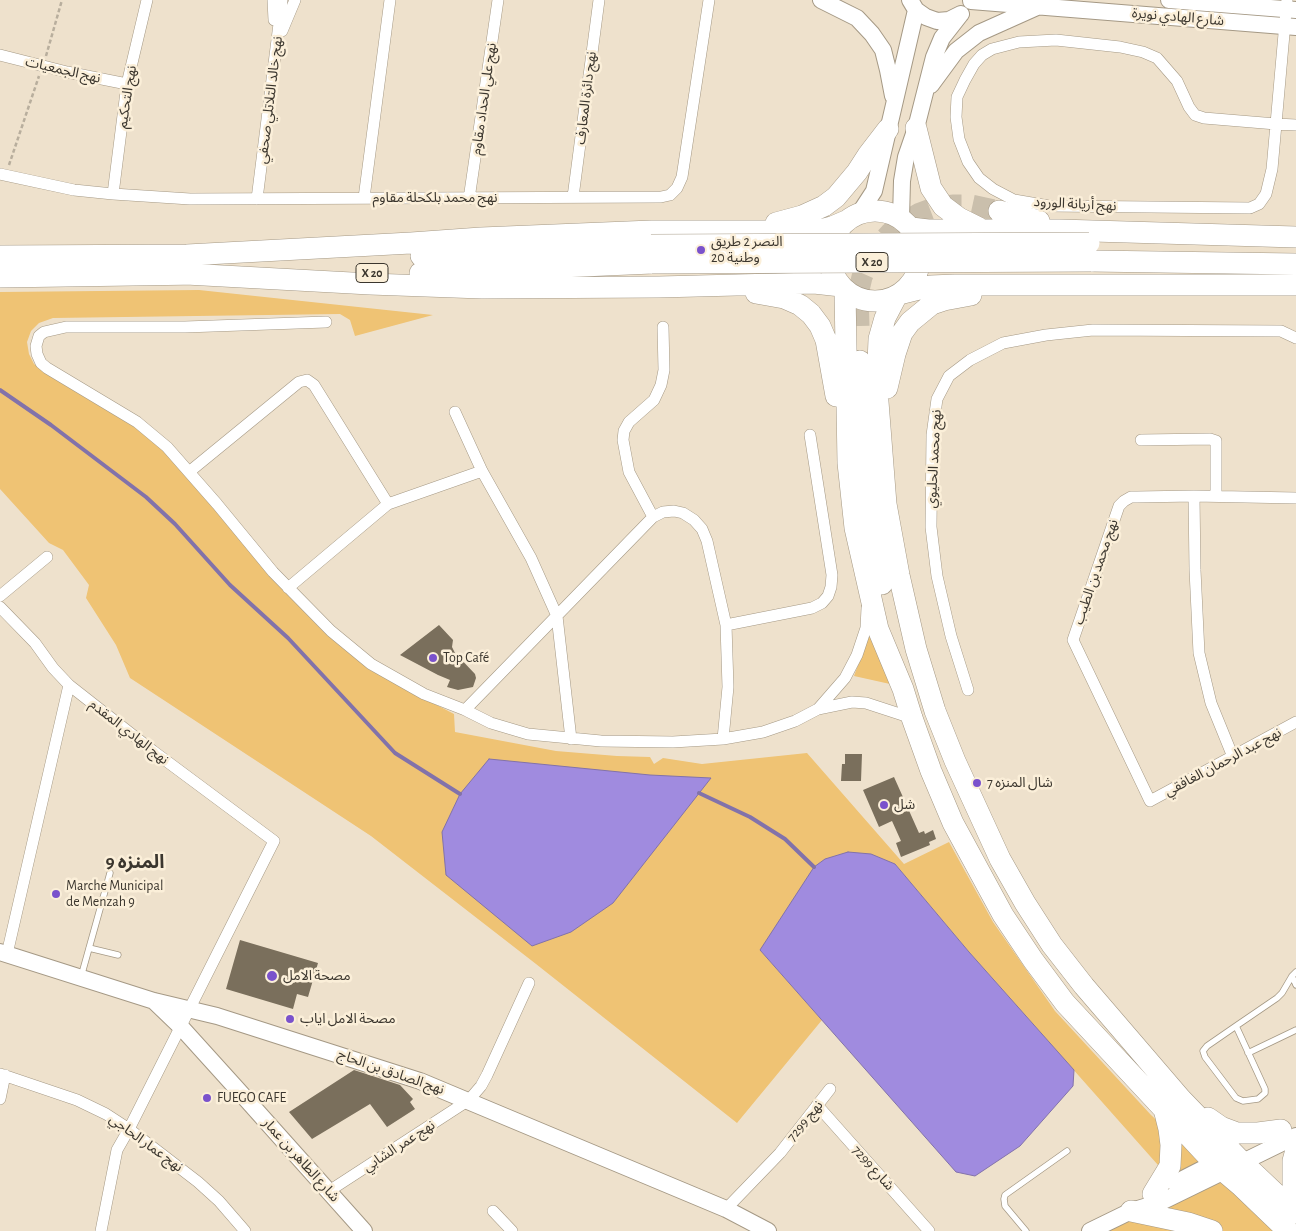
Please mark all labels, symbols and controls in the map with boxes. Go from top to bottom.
street label: شارع الهادي نويرة [1131,5,1225,29]
street label: نهج خالد التلاتلي صحفي [254,35,286,165]
street label: نهج علي الحداد مقاوم [468,42,500,156]
street label: نهج دائرة المعارف [572,50,600,146]
street label: نهج الجمعيات [24,53,102,87]
street label: نهج التحكيم [114,64,140,130]
street label: نهج محمد بلكحلة مقاوم [372,190,498,206]
street label: نهج أريانة الورود [1033,193,1117,215]
place label: النصر 2 طريق وطنية 20 [711,234,783,266]
marker: النصر 2 طريق وطنية 20 [695,244,707,256]
road number: X 20 [856,252,888,272]
road number: X 20 [356,264,388,282]
street label: نهج محمد الحليوي [923,409,945,509]
street label: نهج محمد بن الطيب [1070,517,1122,627]
place label: Top Café [443,650,489,666]
marker: Top Café [427,652,439,664]
street label: نهج الهادي المقدم [86,696,172,768]
street label: نهج عبد الرحمان الغافقي [1162,724,1284,800]
place label: شال المنزه 7 [987,775,1053,791]
marker: شال المنزه 7 [971,777,983,789]
place label: شل [894,797,915,813]
marker: شل [878,799,890,811]
district label: المنزه 9 [106,851,164,873]
place label: Marche Municipal de Menzah 9 [66,878,163,910]
marker: Marche Municipal de Menzah 9 [50,888,62,900]
place label: مصحة الامل [283,968,351,984]
marker: مصحة الامل [265,969,279,983]
place label: مصحة الامل اياب [300,1011,396,1027]
marker: مصحة الامل اياب [284,1013,296,1025]
street label: نهج الصادق بن الحاج [335,1046,447,1098]
place label: FUEGO CAFE [217,1090,286,1106]
marker: FUEGO CAFE [201,1092,213,1104]
street label: نهج 7299 [783,1097,827,1145]
street label: نهج عمار الحاجي [106,1111,186,1175]
street label: شارع الطاهر بن عمار [259,1115,343,1205]
street label: نهج عمر الشابي [360,1117,438,1175]
street label: شارع 7299 [848,1142,898,1194]

